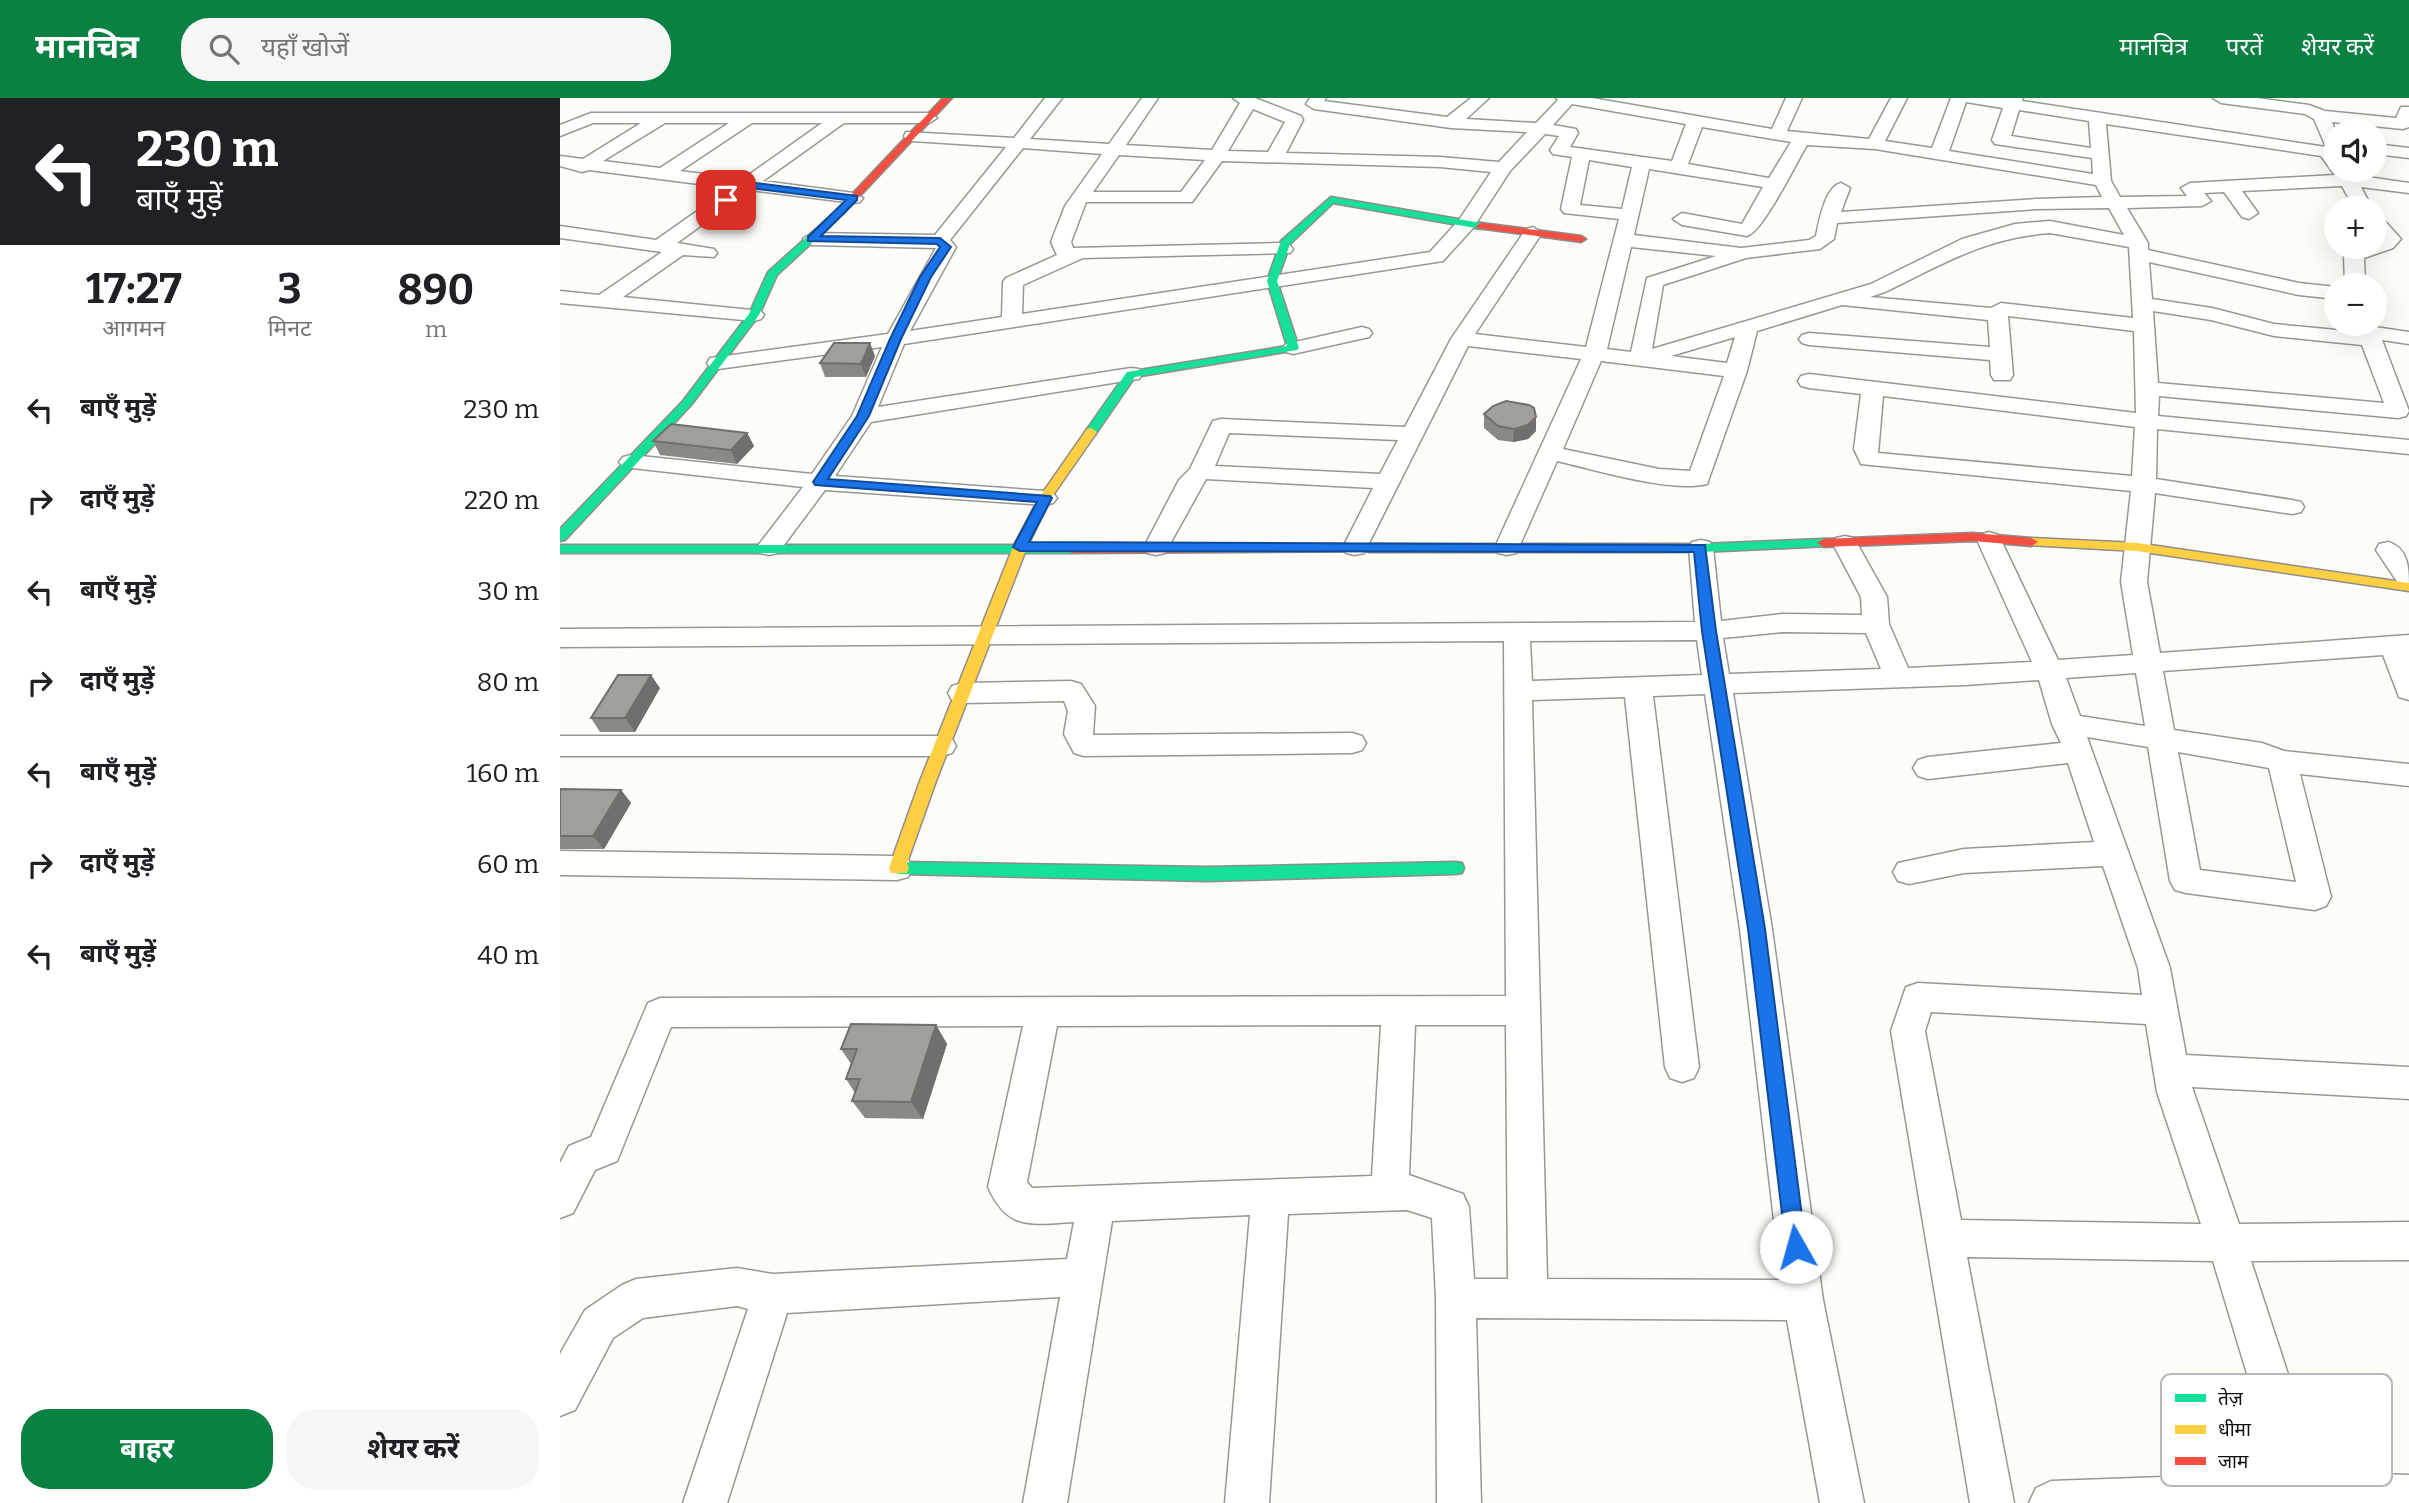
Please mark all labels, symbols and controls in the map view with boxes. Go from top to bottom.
search box [181,18,671,81]
text: मानचित्र [35,27,139,67]
icon: search [205,30,243,68]
text: यहाँ खोजें [261,32,349,63]
text: मानचित्र [2119,33,2188,61]
text: परतें [2226,33,2263,61]
text: शेयर करें [2301,33,2374,61]
map controls [2324,119,2387,336]
button: sound [2324,119,2387,182]
text: 230 m [136,120,279,179]
icon: left [21,126,112,217]
pin [696,170,756,230]
text: बाएँ मुड़ें [136,180,223,218]
icon: arrive [707,181,745,219]
button: + [2324,196,2387,259]
text: 17:27 [86,264,182,314]
text: 3 [278,264,302,314]
text: 890 [397,265,474,315]
button: − [2324,273,2387,336]
text: आगमन [102,314,165,342]
text: मिनट [268,314,312,342]
text: m [425,315,447,343]
icon: left [21,391,59,429]
text: बाएँ मुड़ें [80,392,156,423]
text: 230 m [463,394,539,425]
icon: right [21,482,59,520]
text: दाएँ मुड़ें [80,483,155,514]
text: 220 m [464,485,539,516]
icon: left [21,573,59,611]
text: बाएँ मुड़ें [80,574,156,605]
text: 30 m [478,576,539,607]
icon: right [21,664,59,702]
text: दाएँ मुड़ें [80,665,155,696]
text: 80 m [477,667,539,698]
icon: left [21,755,59,793]
text: बाएँ मुड़ें [80,756,156,787]
text: 160 m [467,758,539,789]
icon: right [21,846,59,884]
text: दाएँ मुड़ें [80,847,155,878]
text: 60 m [477,849,539,880]
icon: left [21,937,59,975]
text: बाएँ मुड़ें [80,938,156,969]
text: 40 m [477,940,539,971]
position arrow [1759,1210,1833,1284]
legend [2161,1374,2392,1486]
text: तेज़ [2218,1387,2244,1410]
button: बाहर [21,1409,273,1489]
button: शेयर करें [287,1409,539,1489]
text: धीमा [2218,1418,2252,1441]
text: जाम [2218,1450,2249,1473]

